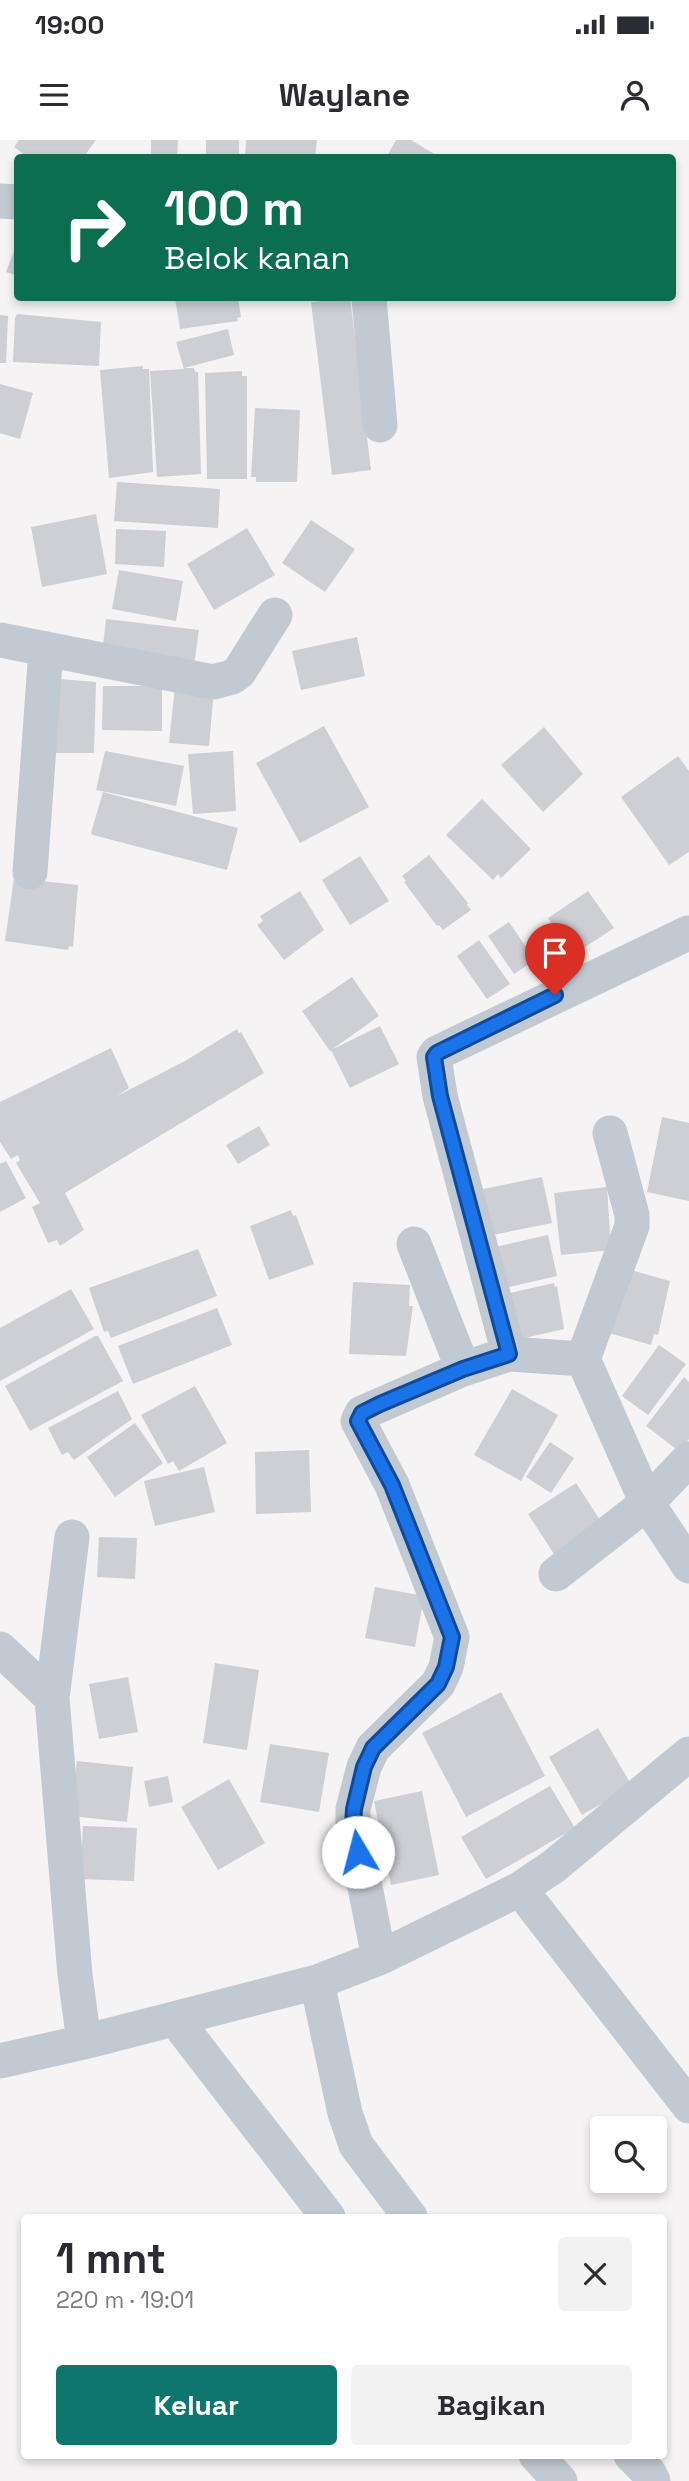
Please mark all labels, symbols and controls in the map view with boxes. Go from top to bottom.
text: 19:00 [35,8,104,42]
text: Waylane [279,75,410,115]
icon: menu [35,76,73,114]
icon: person [616,76,654,114]
text: 100 m [164,177,304,239]
icon: right [49,182,140,273]
text: Belok kanan [164,238,350,278]
pin [525,923,585,995]
icon: arrive [536,934,574,972]
position arrow [321,1815,395,1889]
map controls [590,2116,667,2193]
button: search [590,2116,667,2193]
text: 1 mnt [56,2232,166,2285]
button: close [558,2237,632,2311]
text: 220 m · 19:01 [56,2285,194,2315]
button: Keluar [56,2365,337,2445]
button: Bagikan [351,2365,632,2445]

